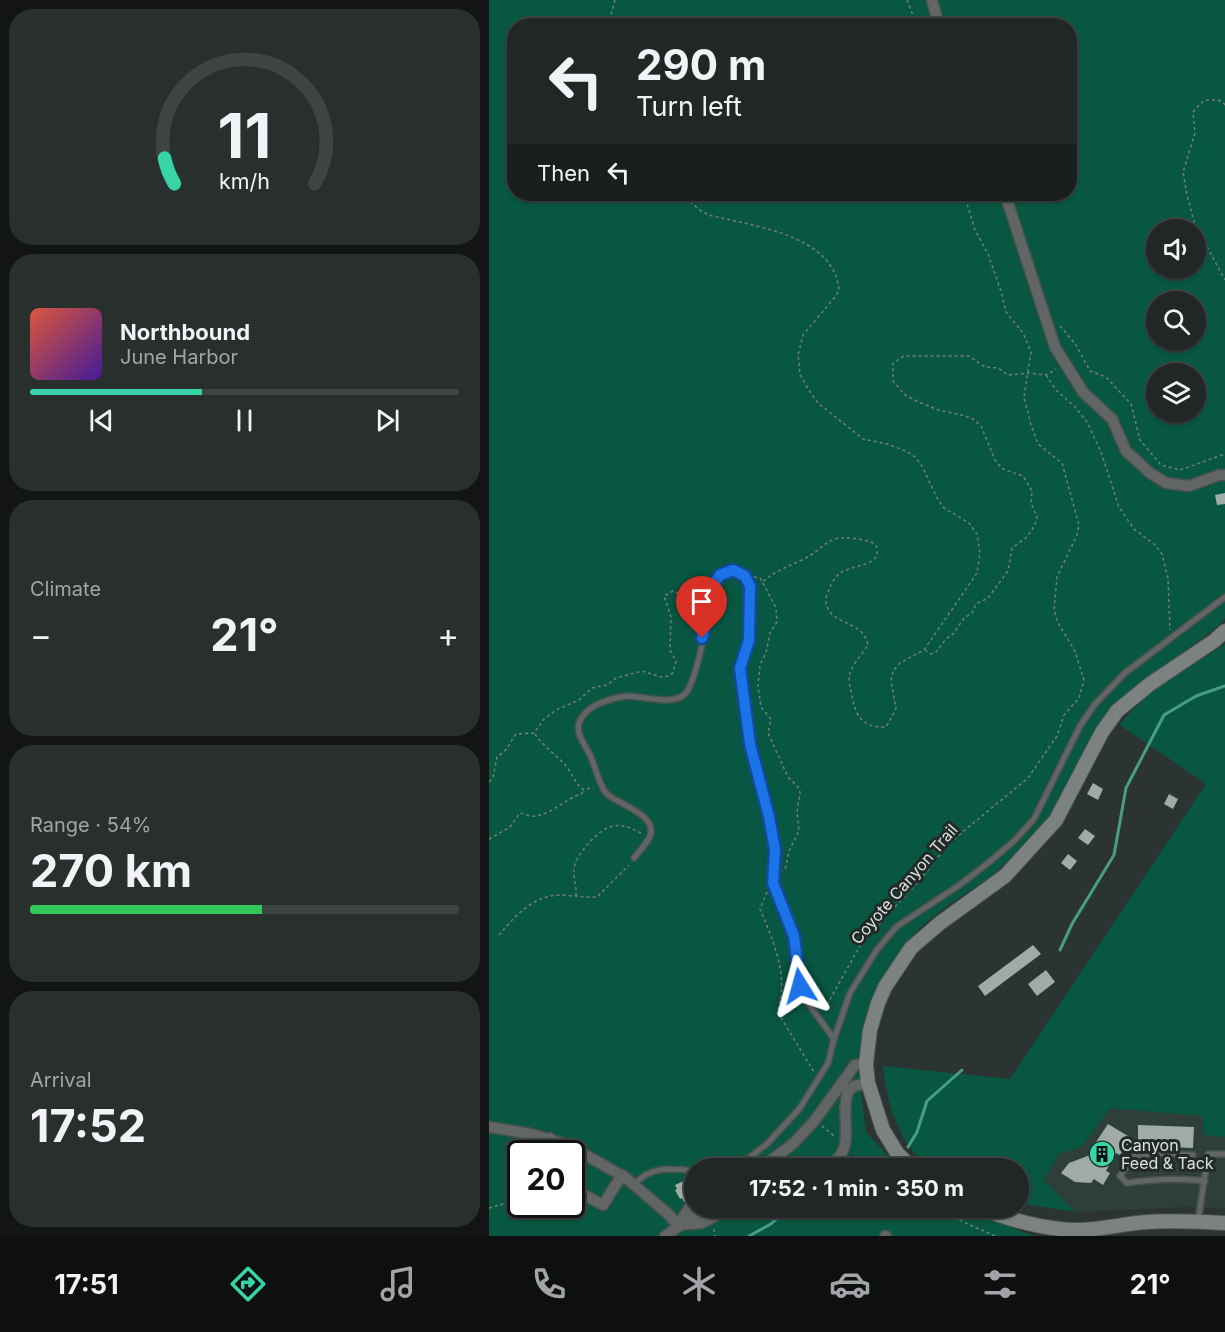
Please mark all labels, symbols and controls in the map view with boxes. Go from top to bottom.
text: 290 m [636,39,766,90]
icon: left [537,42,615,120]
text: Turn left [636,90,742,123]
text: 11 [218,98,271,173]
icon: left [602,156,635,189]
text: Then [537,160,590,186]
text: km/h [219,169,270,195]
map controls [1146,219,1206,423]
button: sound [1146,219,1206,279]
button: search [1146,291,1206,351]
text: Northbound [120,319,250,345]
text: June Harbor [120,345,238,369]
button: layers [1146,363,1206,423]
icon: previous [85,404,118,437]
icon: pause [228,404,261,437]
icon: next [371,404,404,437]
pin [676,576,727,638]
text: Climate [30,577,101,601]
icon: arrive [685,585,718,618]
text: 21° [210,607,279,662]
text: − [30,615,52,655]
text: + [437,615,459,655]
text: Range · 54% [30,813,151,837]
street label: Coyote Canyon Trail [846,820,962,948]
text: 270 km [30,843,192,898]
position arrow [768,954,832,1018]
text: Arrival [30,1068,92,1092]
text: 17:52 [30,1098,146,1153]
place label: Canyon Feed & Tack [1121,1135,1214,1173]
building icon: Canyon Feed & Tack [1087,1139,1117,1169]
speed limit sign: 20 [507,1140,585,1218]
text: 17:52 · 1 min · 350 m [749,1175,964,1201]
icon: directions [227,1263,269,1305]
icon: music [377,1263,419,1305]
icon: phone [528,1263,570,1305]
icon: climate [678,1263,720,1305]
icon: car [829,1263,871,1305]
icon: filters [979,1263,1021,1305]
text: 17:51 [54,1268,119,1301]
text: 21° [1130,1268,1171,1301]

